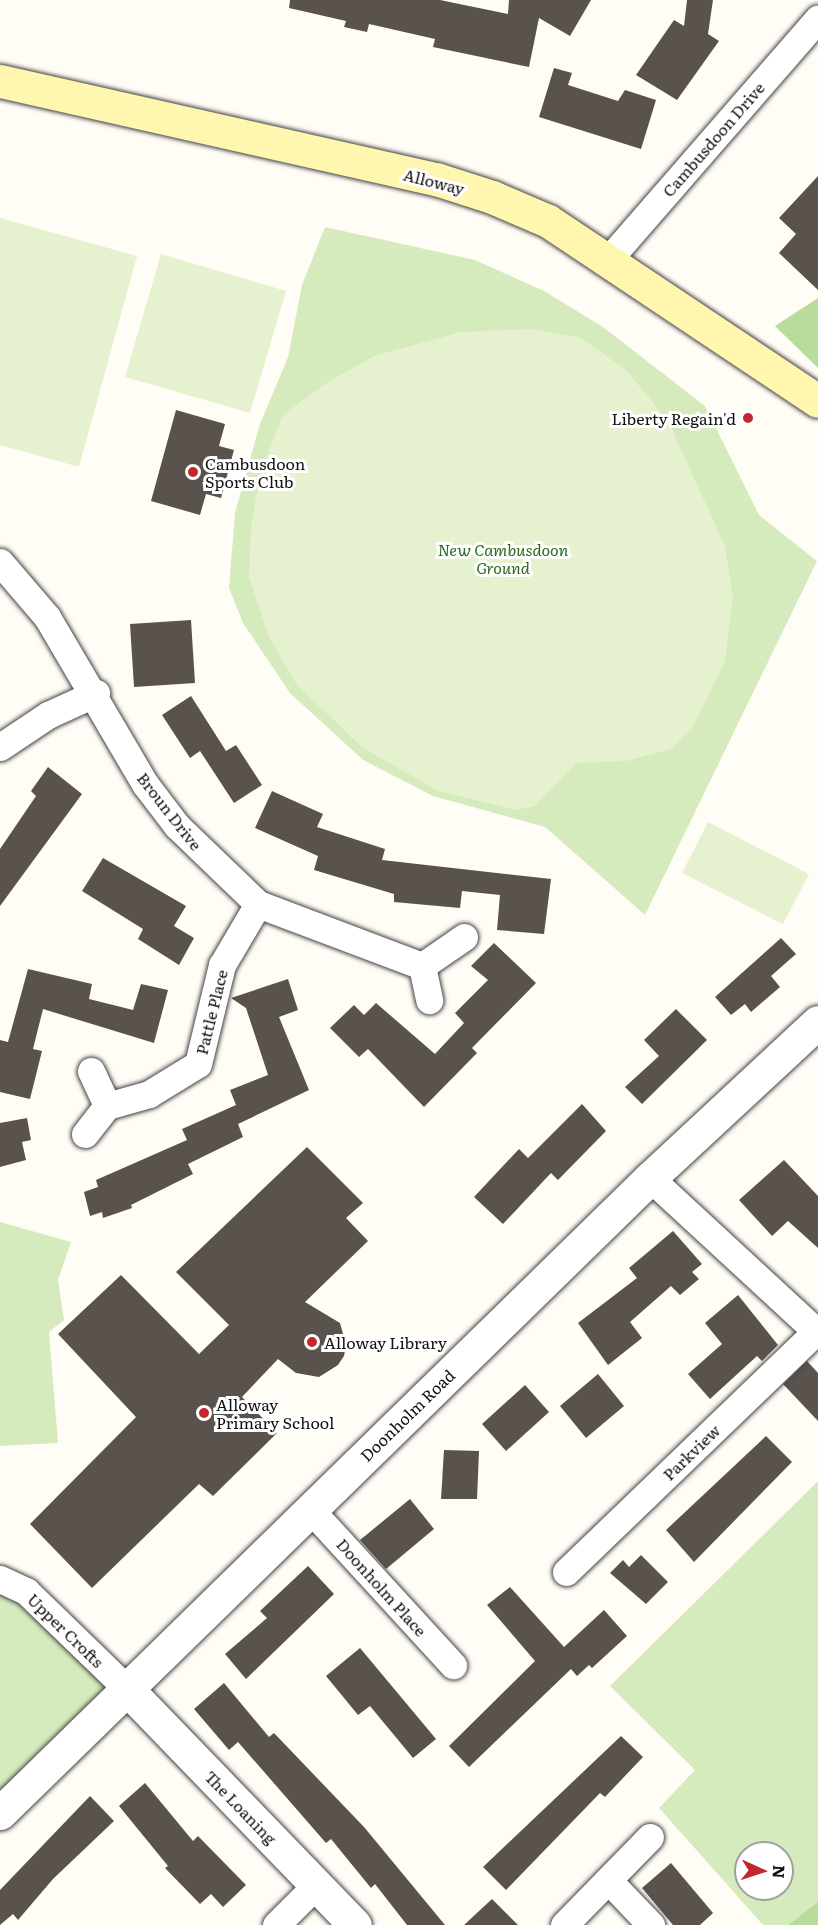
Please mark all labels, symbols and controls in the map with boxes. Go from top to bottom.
street label: Cambusdoon Drive [658,78,768,200]
street label: Alloway [402,164,466,198]
place label: Liberty Regain'd [611,408,736,428]
marker: Liberty Regain'd [741,411,755,425]
place label: Cambusdoon Sports Club [205,453,305,491]
marker: Cambusdoon Sports Club [186,465,200,479]
park label: New Cambusdoon Ground [438,539,568,577]
street label: Broun Drive [134,768,206,854]
street label: Pattle Place [191,967,231,1057]
place label: Alloway Library [324,1332,447,1352]
marker: Alloway Library [305,1335,319,1349]
street label: Doonholm Road [356,1365,458,1465]
place label: Alloway Primary School [216,1394,334,1432]
marker: Alloway Primary School [197,1406,211,1420]
street label: Parkview [659,1420,723,1484]
street label: Doonholm Place [333,1534,431,1640]
street label: Upper Crofts [24,1589,108,1671]
street label: The Loaning [201,1766,281,1848]
north arrow [734,1841,794,1901]
text: N [768,1864,792,1879]

